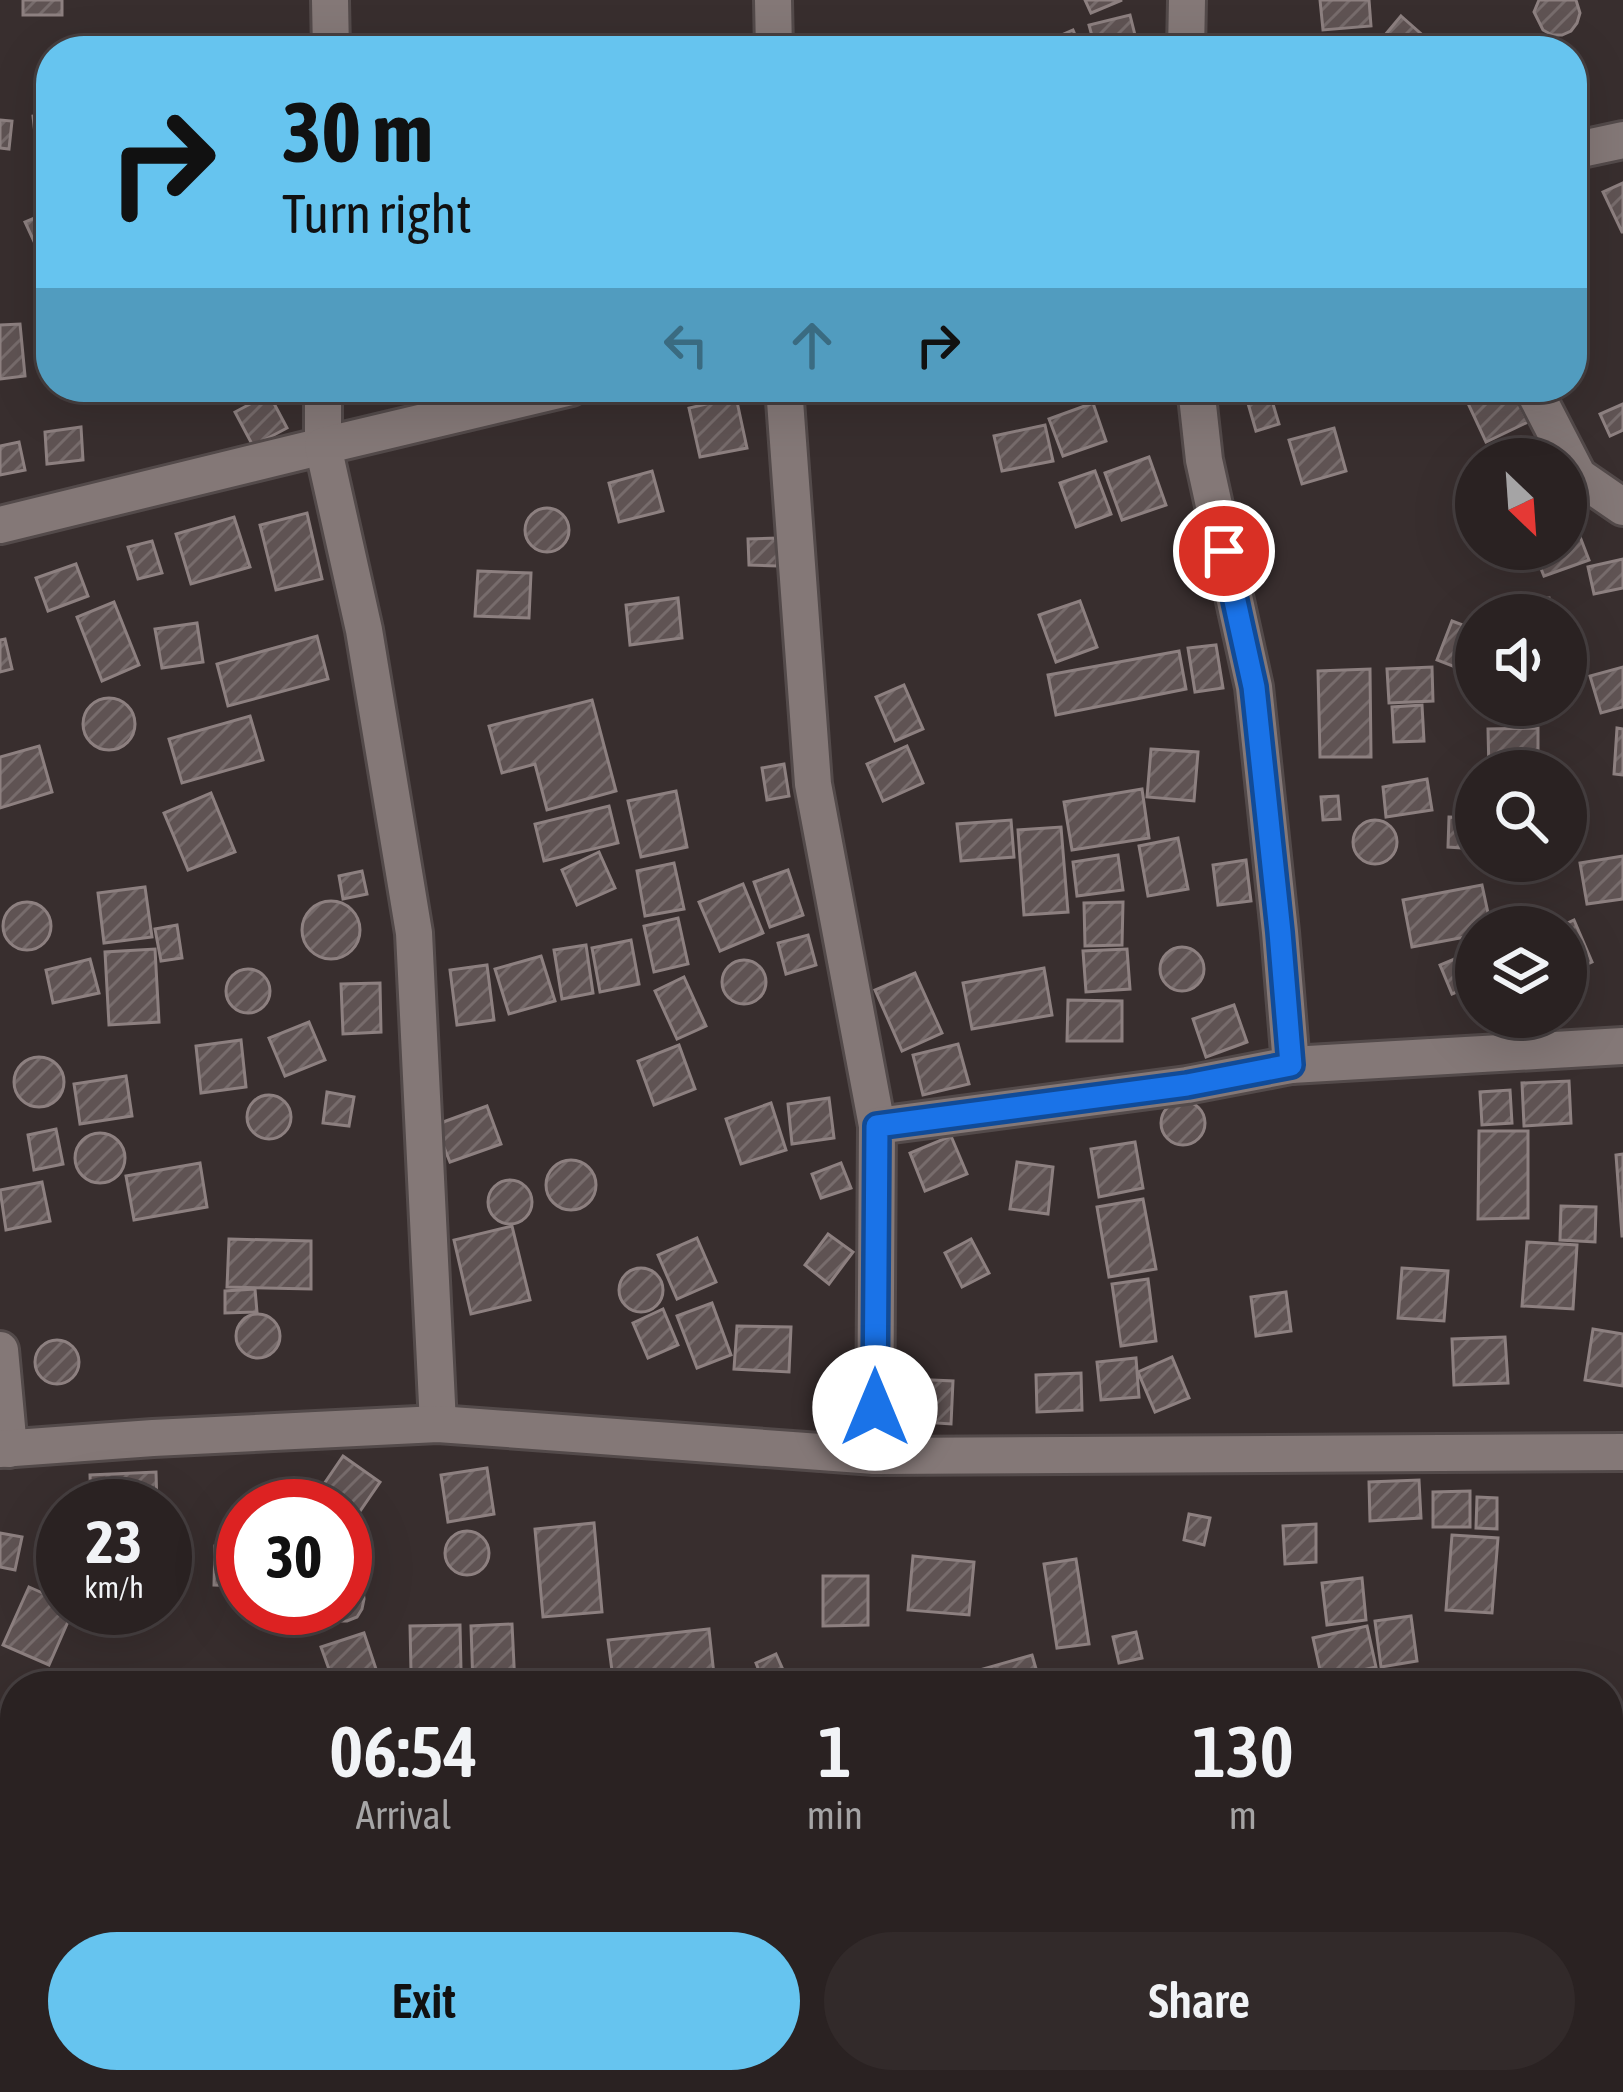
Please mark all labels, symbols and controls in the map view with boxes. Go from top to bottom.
icon: right [84,84,240,240]
text: 30 m [282,84,433,180]
text: Turn right [282,183,472,244]
icon: left [653,312,719,378]
icon: ahead [779,312,845,378]
icon: right [905,312,971,378]
north arrow [1455,438,1587,570]
map controls [1455,438,1587,1038]
pin [1173,500,1275,602]
icon: arrive [1191,518,1257,584]
button: sound [1455,594,1587,726]
button: search [1455,750,1587,882]
button: layers [1455,906,1587,1038]
position arrow [812,1345,938,1471]
speed limit sign: 30 [216,1479,372,1635]
text: 23 [86,1507,142,1576]
text: km/h [84,1570,144,1604]
text: 06:54 [329,1710,478,1792]
text: 1 [818,1710,852,1792]
text: 130 [1192,1710,1294,1792]
text: Arrival [356,1793,451,1837]
text: min [807,1793,863,1837]
text: m [1229,1793,1257,1837]
button: Exit [48,1932,800,2070]
button: Share [824,1932,1575,2070]

